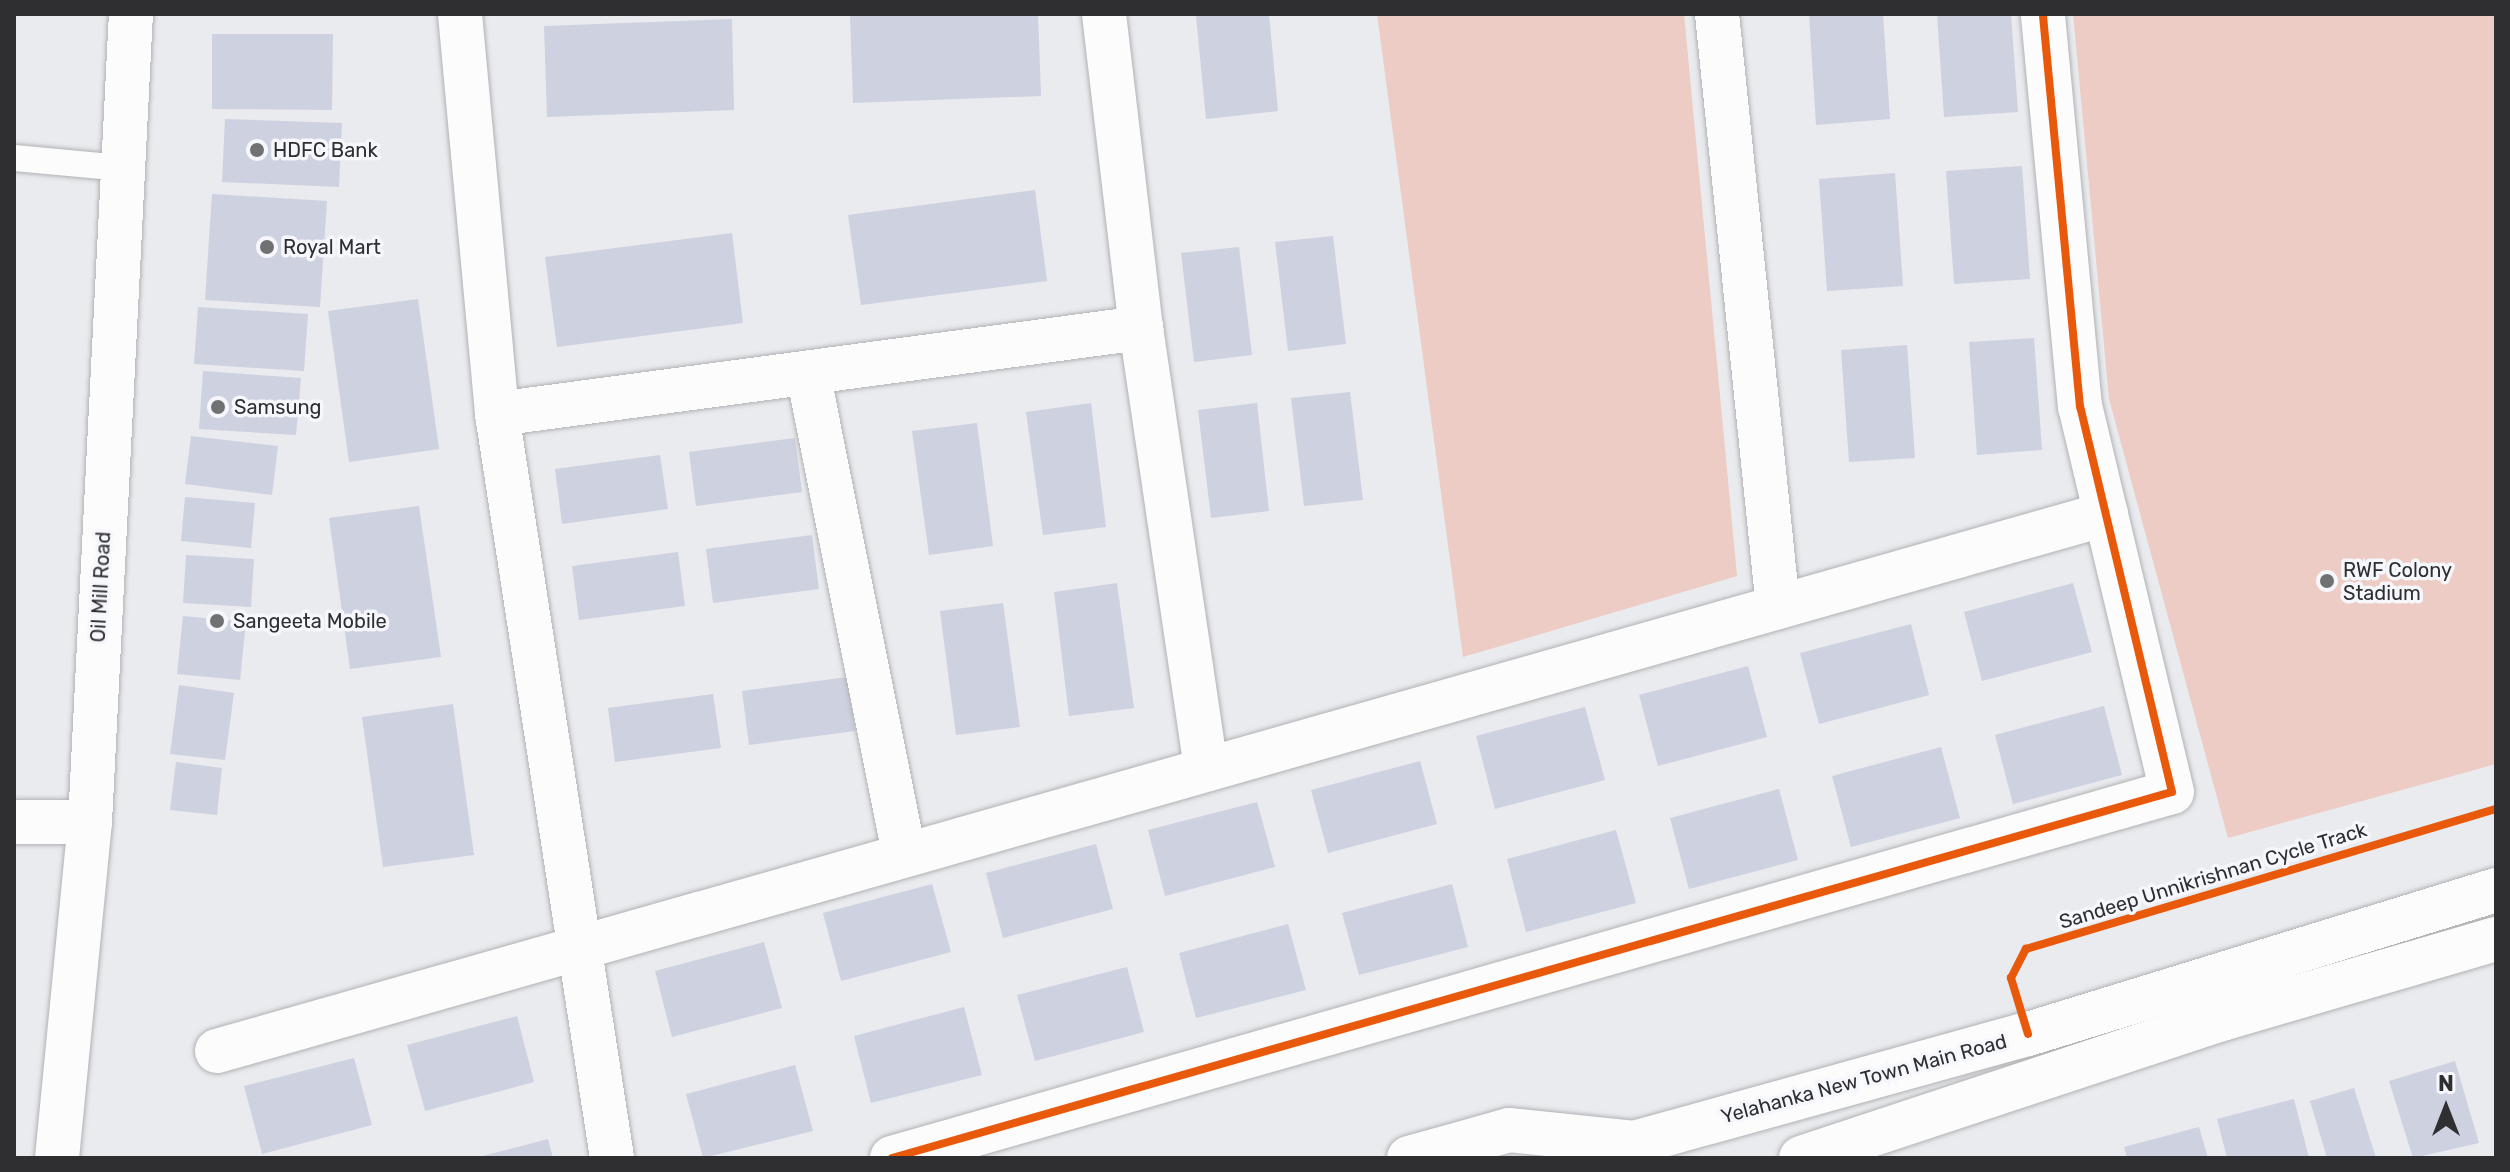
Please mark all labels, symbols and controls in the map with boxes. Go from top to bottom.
place label: HDFC Bank [273,138,378,162]
marker: HDFC Bank [248,141,266,159]
place label: Royal Mart [283,235,381,259]
marker: Royal Mart [258,238,276,256]
place label: Samsung [234,395,322,419]
marker: Samsung [209,398,227,416]
street label: Oil Mill Road [86,531,116,643]
place label: RWF Colony Stadium [2343,558,2452,605]
marker: RWF Colony Stadium [2318,572,2336,590]
place label: Sangeeta Mobile [233,609,387,633]
marker: Sangeeta Mobile [208,612,226,630]
street label: Sandeep Unnikrishnan Cycle Track [2056,818,2370,934]
street label: Yelahanka New Town Main Road [1718,1029,2010,1129]
north arrow [2406,1068,2486,1148]
text: N [2438,1070,2454,1097]

